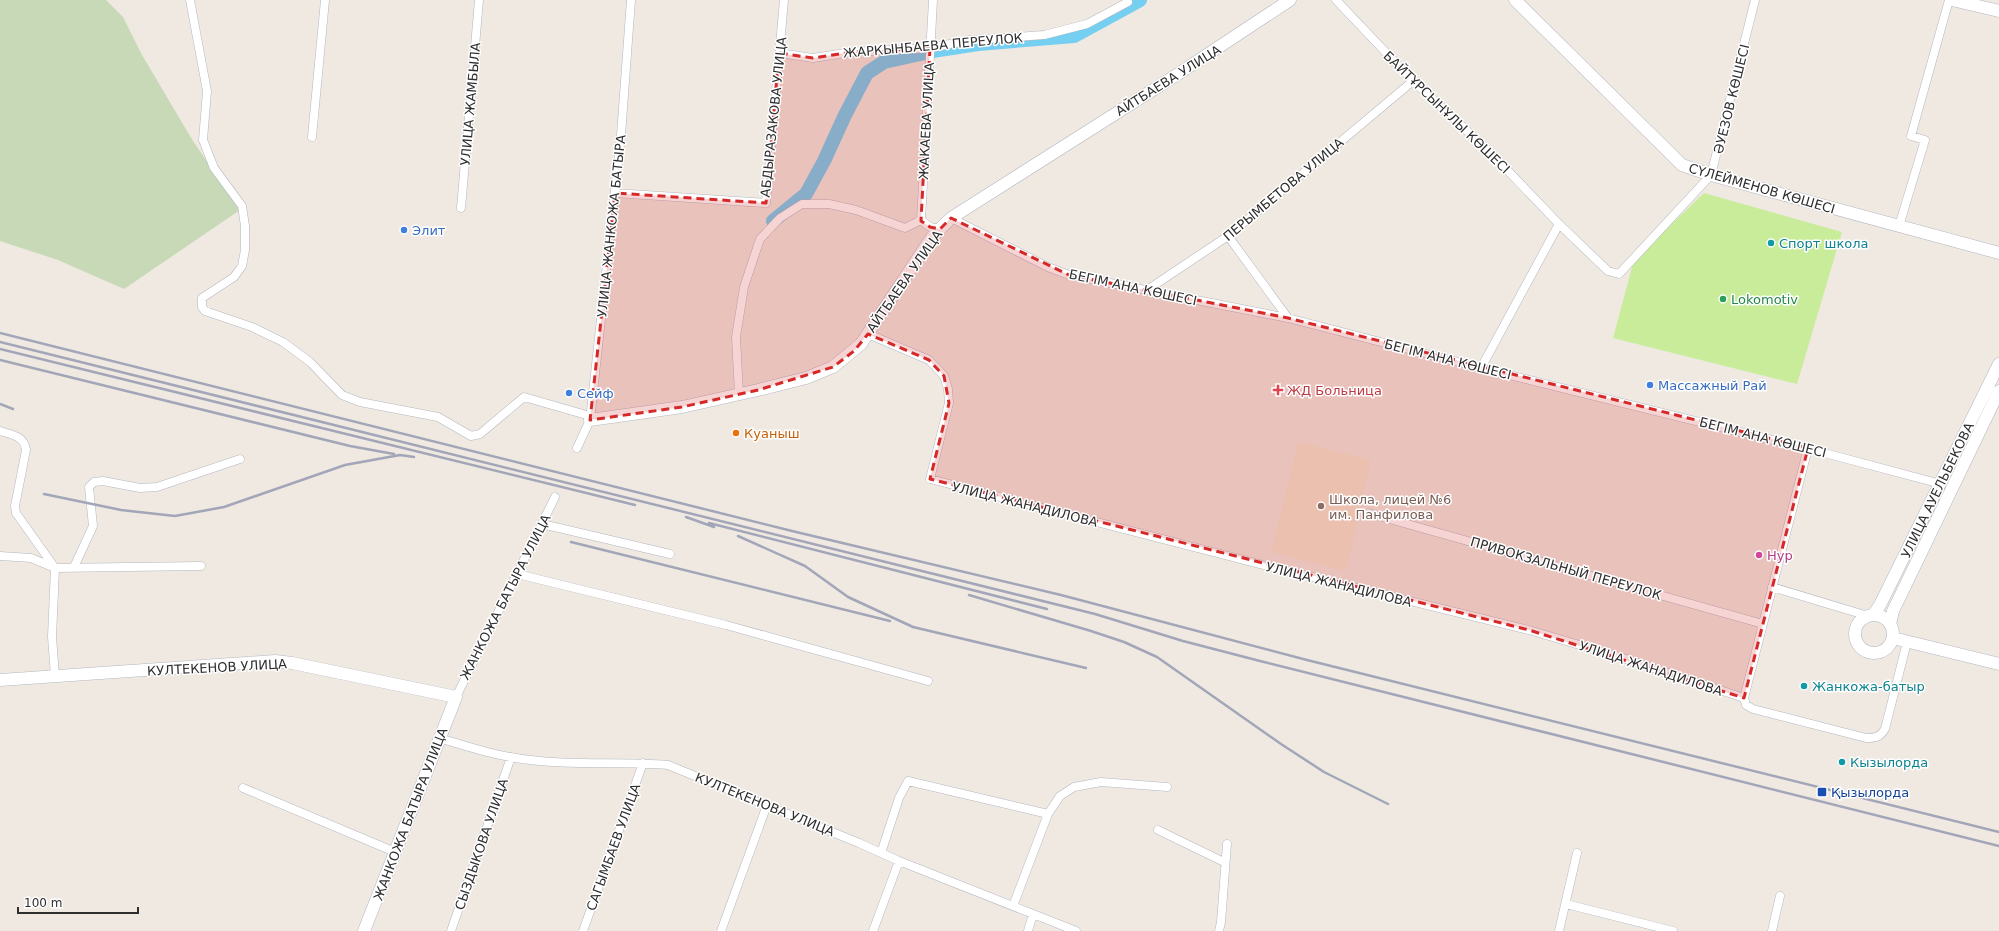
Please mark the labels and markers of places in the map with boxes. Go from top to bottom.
place label: Элит [412,223,446,238]
marker: Элит [399,225,409,235]
place label: Спорт школа [1779,236,1868,251]
marker: Спорт школа [1766,238,1776,248]
place label: Lokomotiv [1731,292,1798,307]
marker: Lokomotiv [1718,294,1728,304]
place label: Массажный Рай [1658,378,1767,393]
marker: Массажный Рай [1645,380,1655,390]
place label: ЖД Больница [1287,383,1382,398]
marker: ЖД Больница [1272,384,1284,396]
place label: Сейф [577,386,614,401]
marker: Сейф [564,388,574,398]
place label: Куаныш [744,426,800,441]
marker: Куаныш [731,428,741,438]
place label: Школа, лицей №6 им. Панфилова [1329,492,1451,522]
marker: Школа, лицей №6 им. Панфилова [1316,501,1326,511]
place label: Нур [1767,548,1793,563]
marker: Нур [1754,550,1764,560]
place label: Жанкожа-батыр [1812,679,1925,694]
marker: Жанкожа-батыр [1799,681,1809,691]
place label: Кызылорда [1850,755,1928,770]
marker: Кызылорда [1837,757,1847,767]
place label: Қызылорда [1831,785,1909,800]
marker: Қызылорда [1816,786,1828,798]

